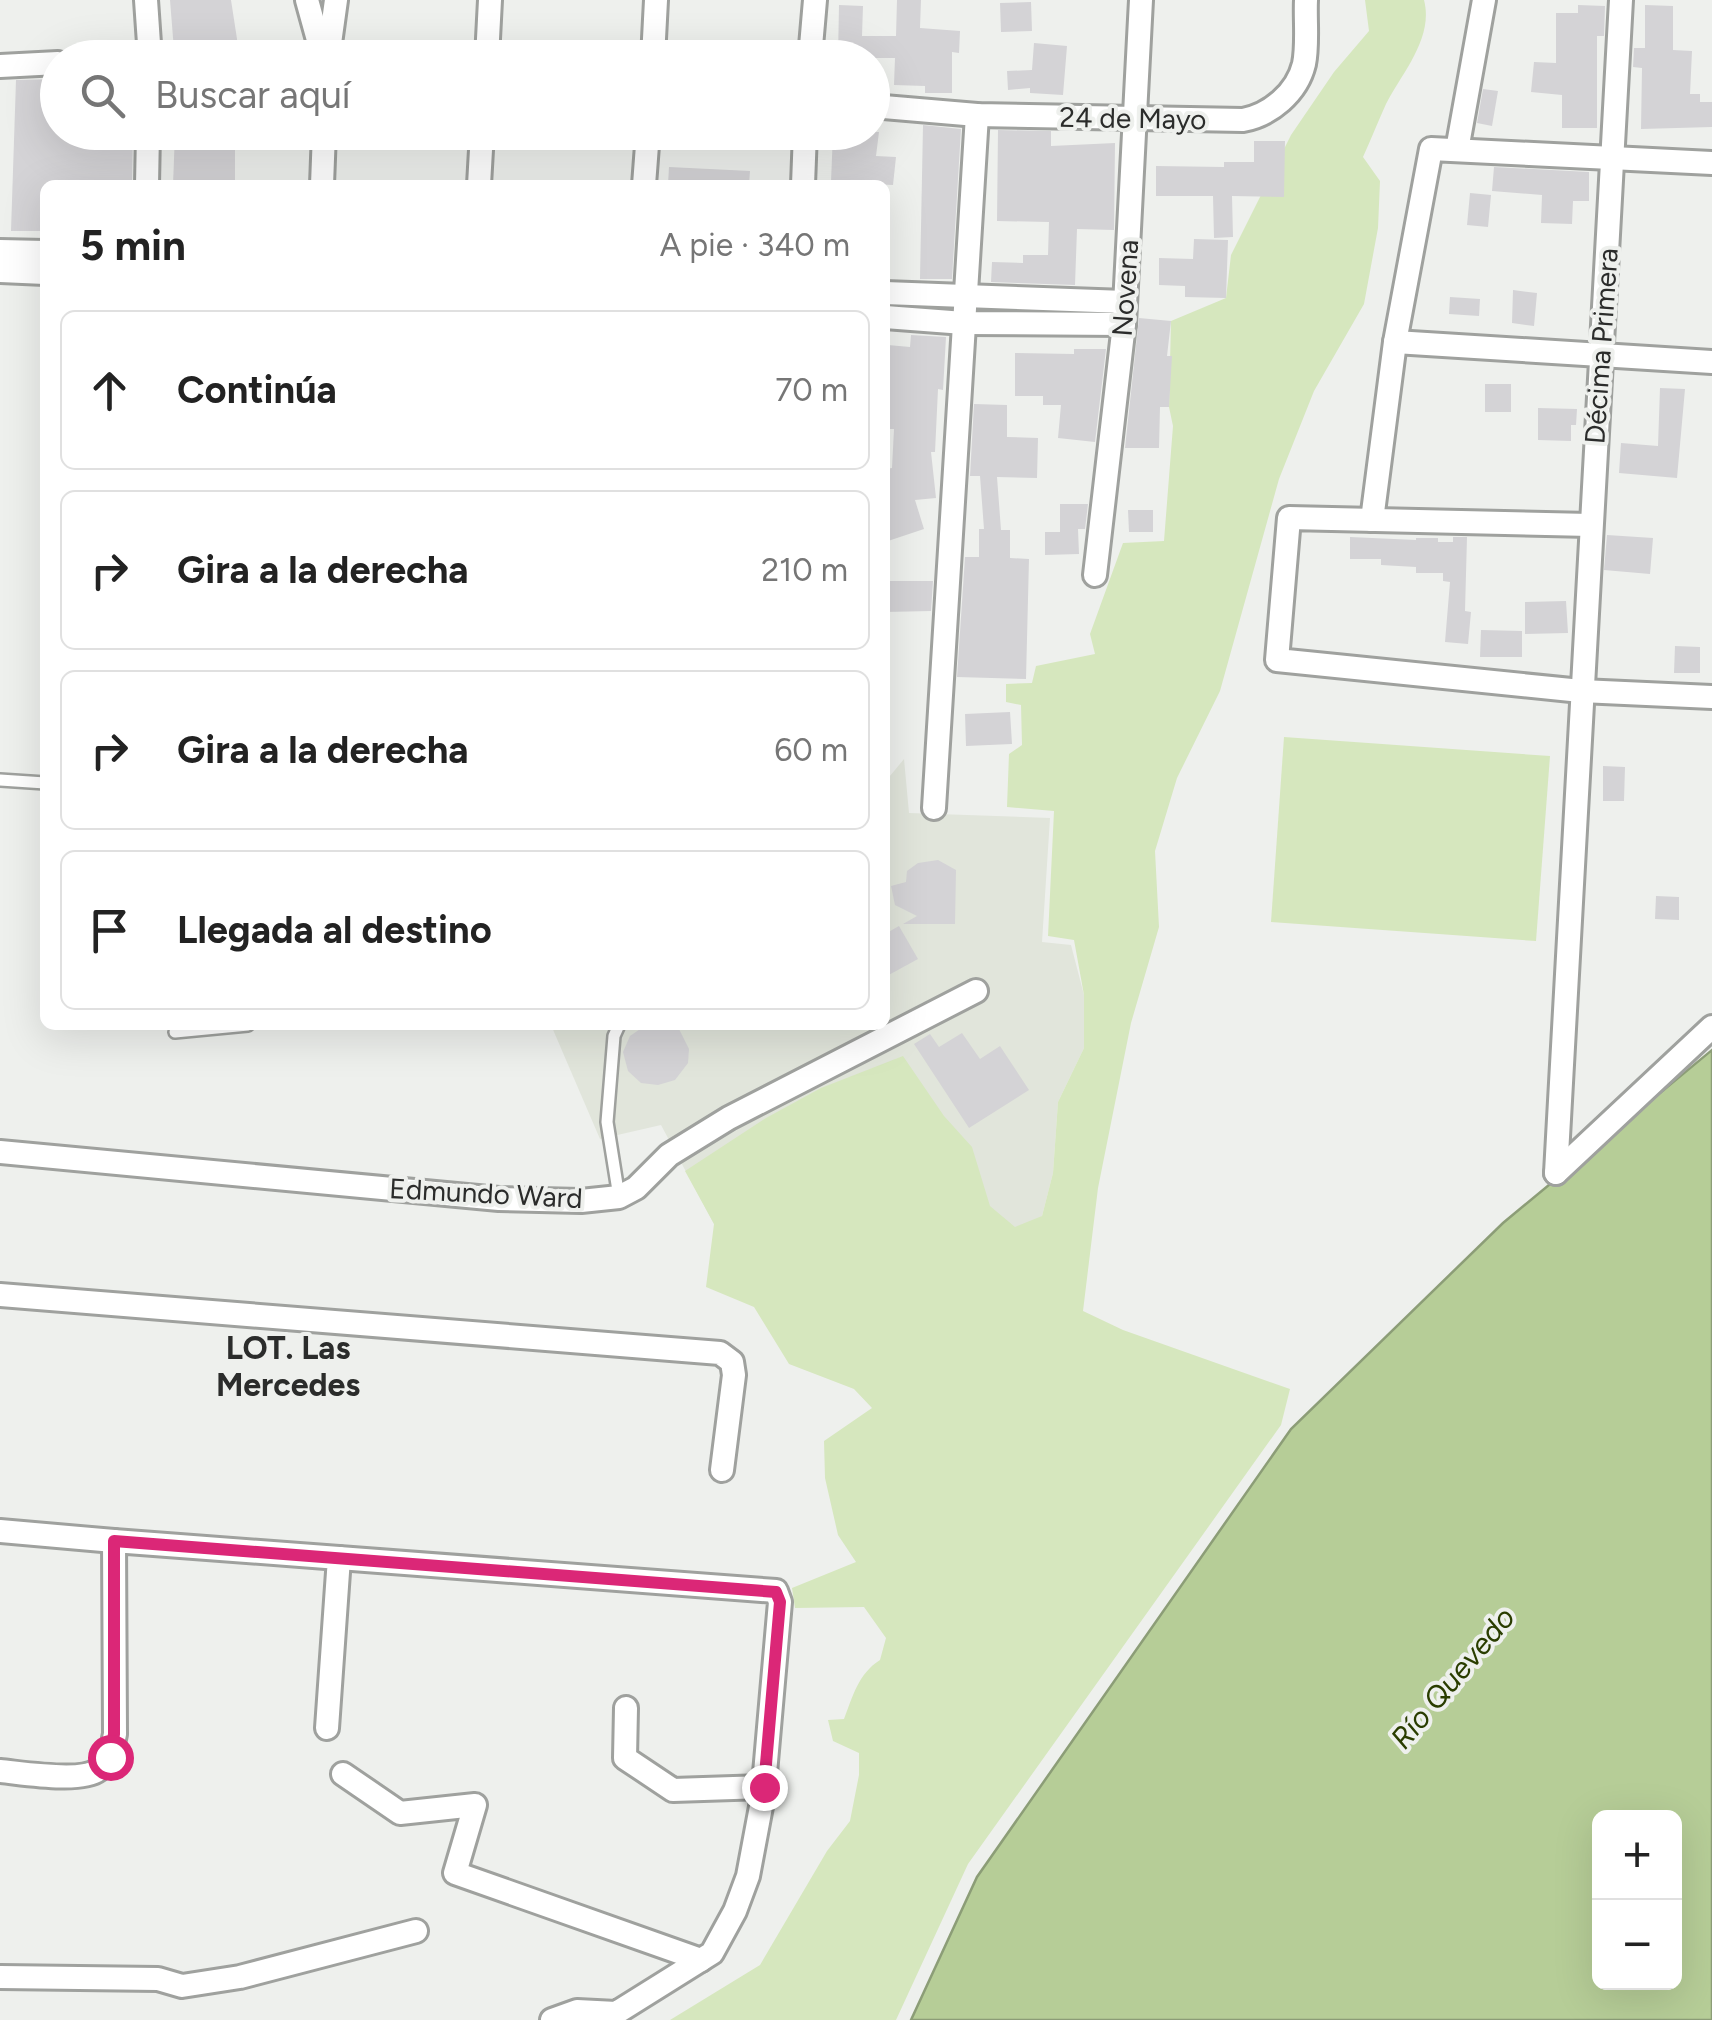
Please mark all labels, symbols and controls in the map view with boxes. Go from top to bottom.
search box [40,40,890,150]
icon: search [75,68,130,123]
text: Buscar aquí [155,72,351,118]
street label: 24 de Mayo [1059,100,1207,136]
text: 5 min [80,220,186,271]
text: A pie · 340 m [660,226,850,264]
street label: Novena [1105,238,1145,338]
street label: Décima Primera [1577,247,1625,445]
icon: ahead [82,363,137,418]
text: Continúa [177,367,337,413]
text: 70 m [775,371,848,409]
icon: right [82,543,137,598]
text: Gira a la derecha [177,547,469,593]
text: 210 m [761,551,848,589]
icon: right [82,723,137,778]
text: Gira a la derecha [177,727,469,773]
text: 60 m [774,731,848,769]
icon: arrive [82,903,137,958]
text: Llegada al destino [177,907,492,953]
street label: Edmundo Ward [388,1171,584,1215]
district label: LOT. Las Mercedes [216,1329,360,1404]
water label: Río Quevedo [1383,1599,1523,1756]
route start [88,1735,134,1781]
route end [742,1765,788,1811]
map controls [1592,1810,1682,1990]
button: + [1592,1810,1682,1900]
button: − [1592,1900,1682,1990]

